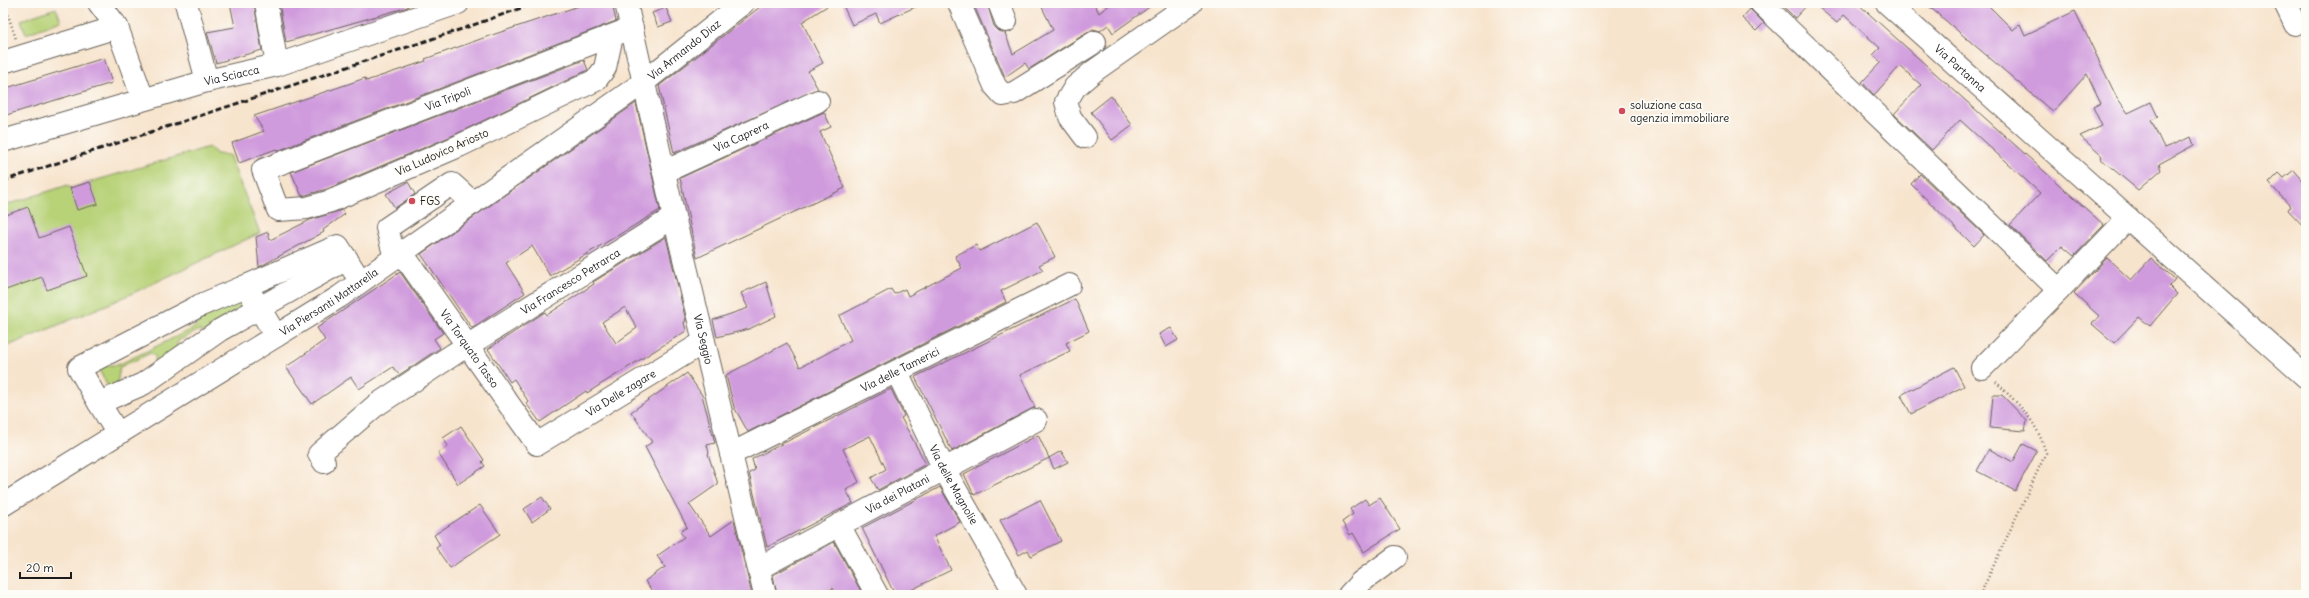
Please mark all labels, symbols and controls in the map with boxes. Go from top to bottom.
street label: Via Armando Diaz [645,16,724,83]
street label: Via Partanna [1931,42,1989,95]
street label: Via Sciacca [203,62,261,88]
street label: Via Tripoli [423,84,473,114]
place label: soluzione casa agenzia immobiliare [1630,98,1729,125]
marker: soluzione casa agenzia immobiliare [1617,106,1627,116]
street label: Via Caprera [712,118,771,155]
street label: Via Ludovico Ariosto [393,125,491,179]
place label: FGS [420,194,440,208]
marker: FGS [407,196,417,206]
street label: Via Francesco Petrarca [518,245,623,318]
street label: Via Piersanti Mattarella [277,265,381,339]
street label: Via Torquato Tasso [437,307,502,390]
street label: Via Seggio [691,313,716,366]
street label: Via delle Tamerici [858,344,942,395]
street label: Via Delle zagare [583,366,658,420]
street label: Via delle Magnolie [926,442,981,527]
street label: Via dei Platani [863,471,932,517]
scale bar [20,554,71,580]
text: 20 m [26,560,54,575]

